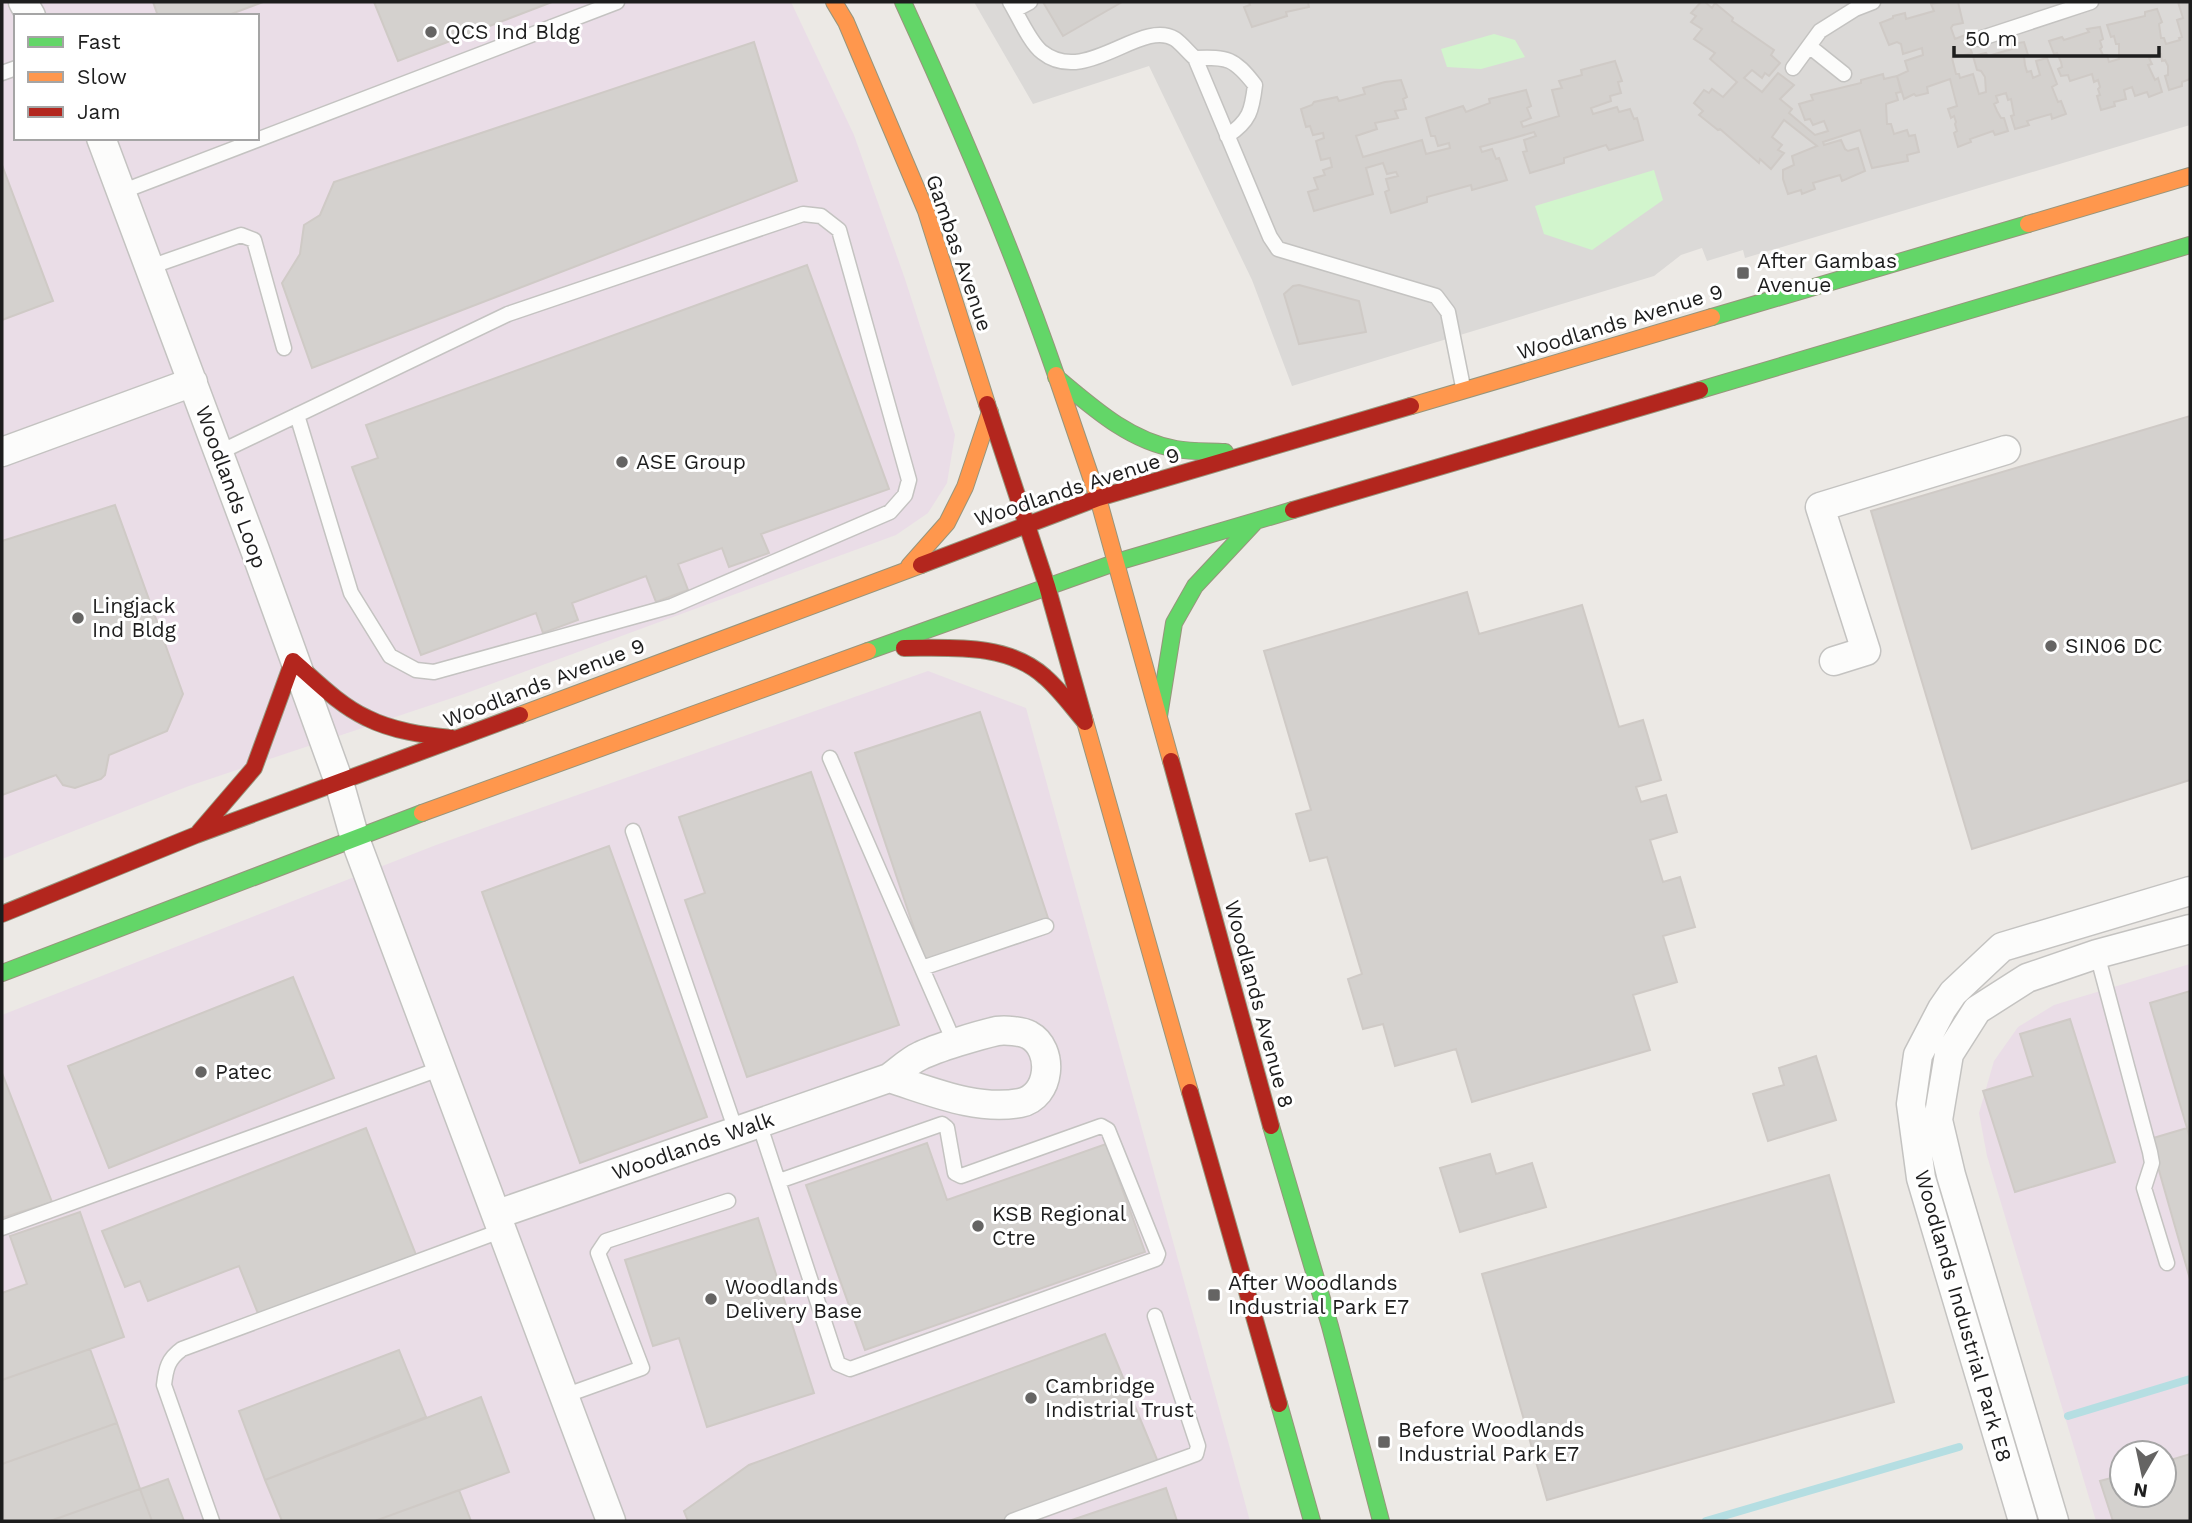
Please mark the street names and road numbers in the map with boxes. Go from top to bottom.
street label: Gambas Avenue [921,171,998,334]
street label: Woodlands Avenue 9 [1514,278,1726,365]
street label: Woodlands Loop [190,402,272,572]
street label: Woodlands Avenue 9 [971,442,1183,531]
street label: Woodlands Avenue 9 [439,632,648,733]
street label: Woodlands Avenue 8 [1220,897,1299,1110]
street label: Woodlands Walk [609,1106,777,1185]
street label: Woodlands Industrial Park E8 [1910,1167,2017,1465]

